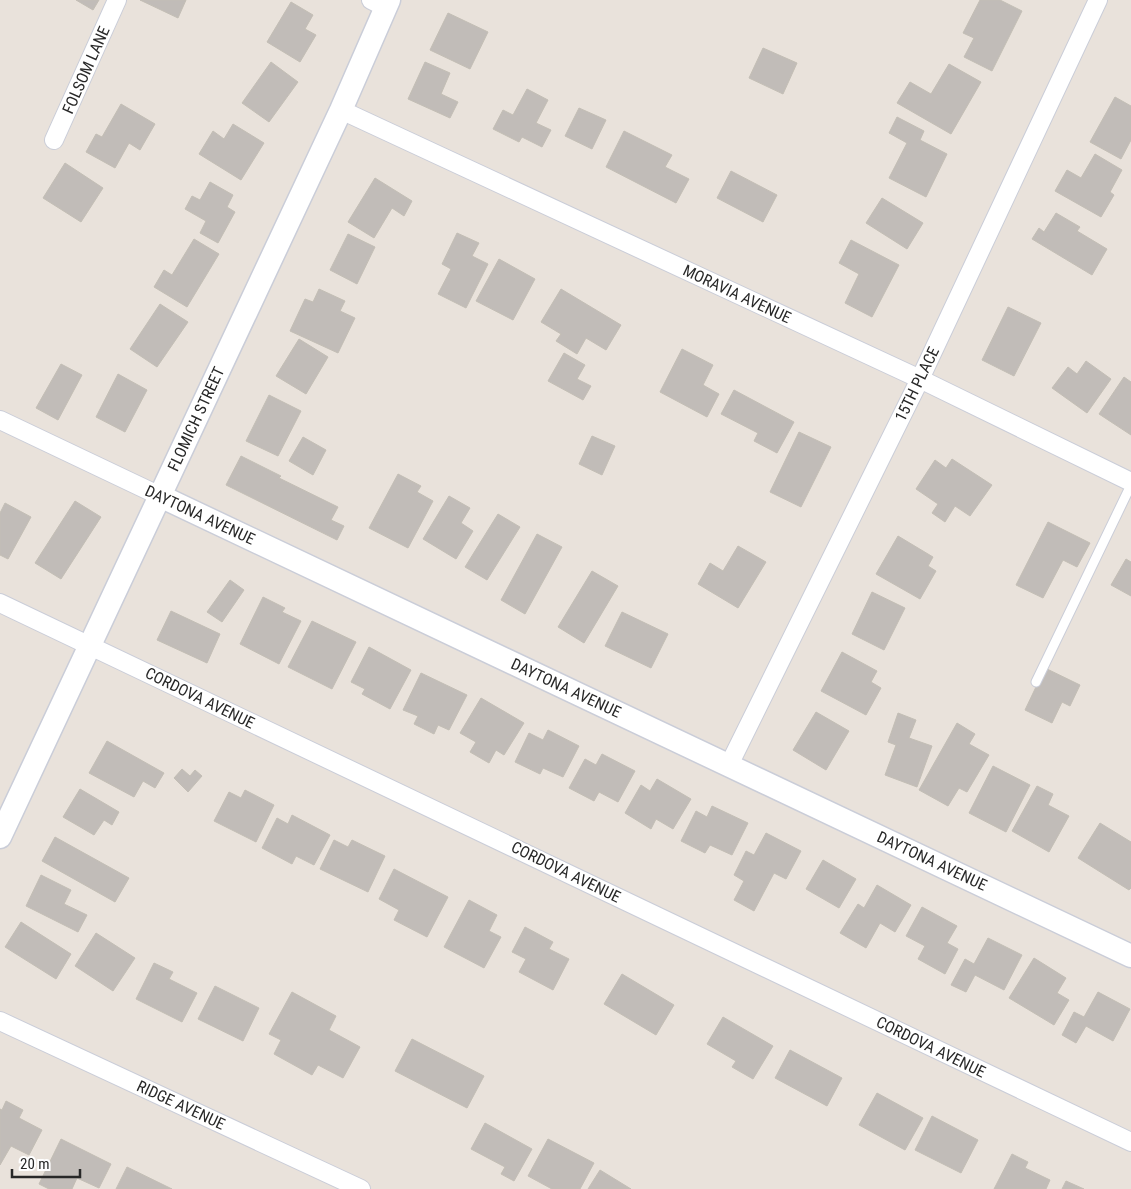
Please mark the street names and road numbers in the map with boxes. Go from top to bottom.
street label: FOLSOM LANE [58,23,114,117]
street label: MORAVIA AVENUE [680,261,794,327]
street label: 15TH PLACE [891,344,943,424]
street label: FLOMICH STREET [164,364,228,474]
street label: DAYTONA AVENUE [142,481,258,549]
street label: DAYTONA AVENUE [508,654,624,722]
street label: CORDOVA AVENUE [142,663,258,733]
street label: DAYTONA AVENUE [874,827,990,895]
street label: CORDOVA AVENUE [508,837,624,907]
street label: CORDOVA AVENUE [873,1012,989,1082]
street label: RIDGE AVENUE [134,1076,228,1134]

